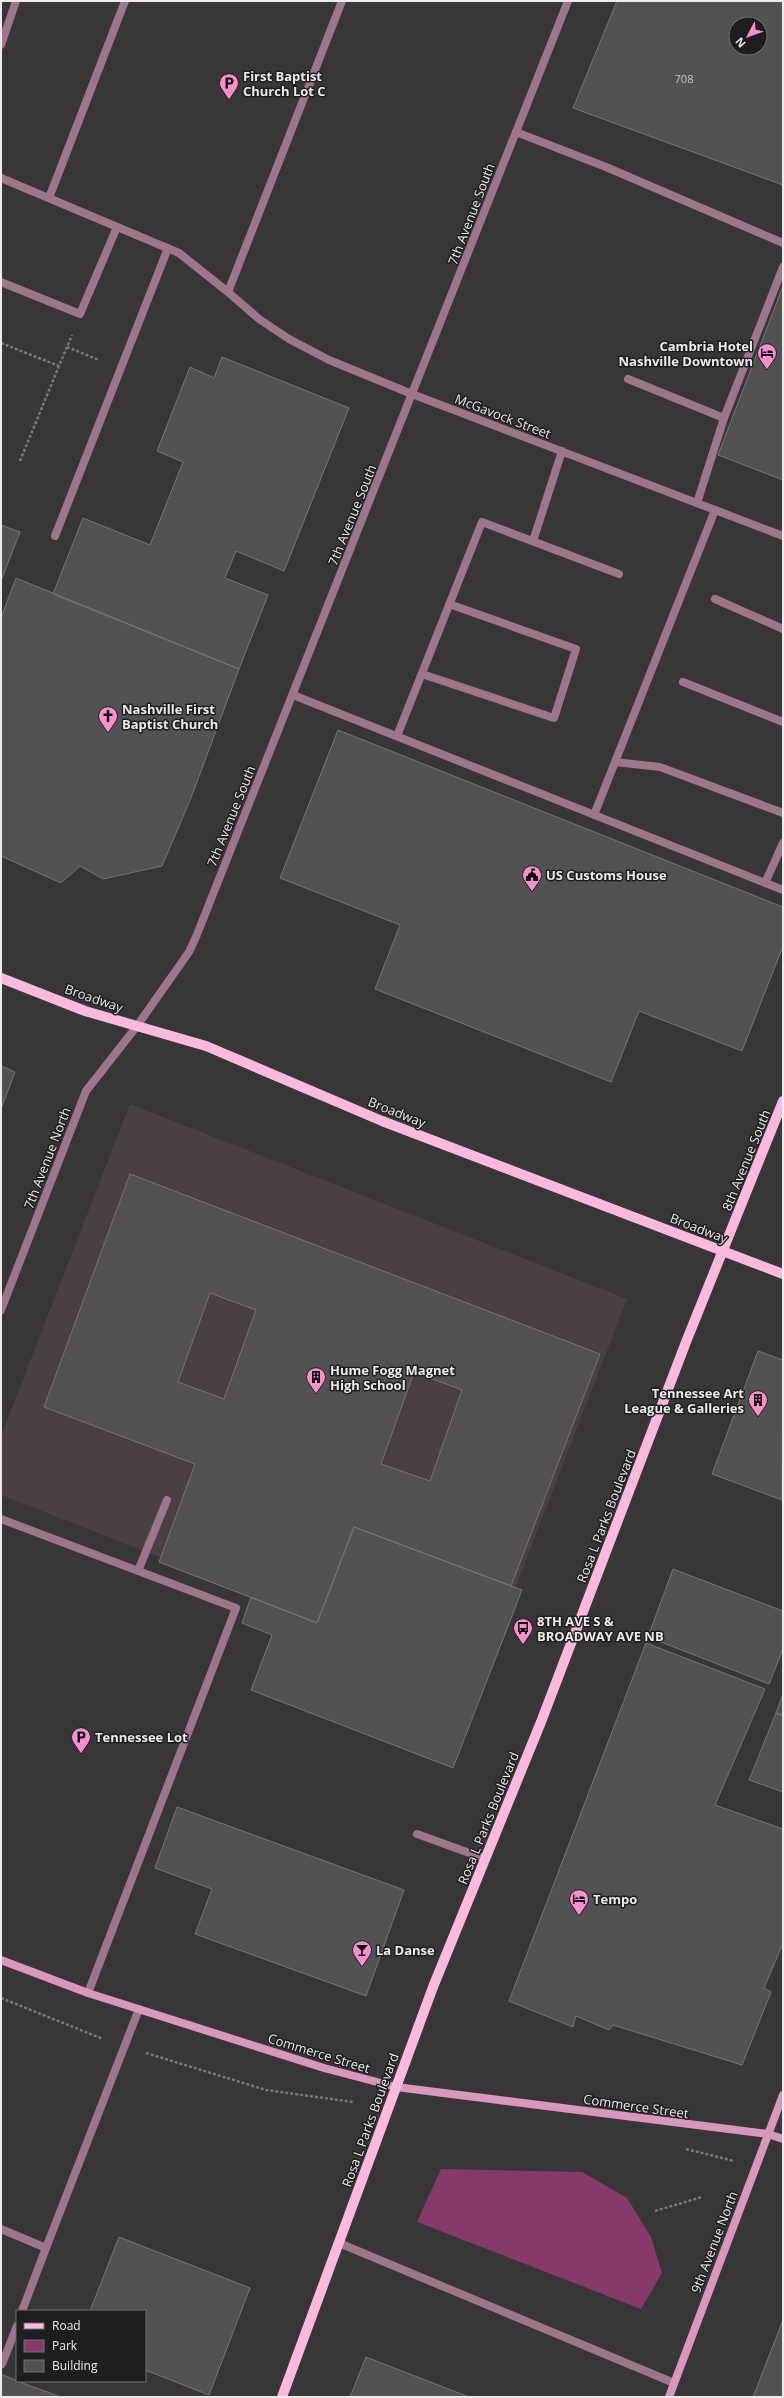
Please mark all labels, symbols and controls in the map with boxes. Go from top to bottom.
north arrow [728,16,768,56]
text: N [731,35,749,51]
place label: First Baptist Church Lot C [243,67,326,100]
house number: 708 [675,71,693,86]
parking icon: First Baptist Church Lot C [218,72,240,100]
street label: 7th Avenue South [443,161,499,267]
place label: Cambria Hotel Nashville Downtown [619,337,753,370]
hotel icon: Cambria Hotel Nashville Downtown [756,342,778,370]
street label: McGavock Street [452,389,554,443]
street label: 7th Avenue South [324,462,380,568]
place label: Nashville First Baptist Church [122,700,218,733]
church icon: Nashville First Baptist Church [97,705,119,733]
street label: 7th Avenue South [203,763,259,869]
public building icon: US Customs House [521,864,543,892]
place label: US Customs House [546,866,667,884]
street label: Broadway [62,980,126,1017]
street label: Broadway [366,1092,429,1132]
street label: 7th Avenue North [19,1105,75,1211]
street label: 8th Avenue South [718,1107,774,1213]
street label: Broadway [668,1209,731,1247]
place label: Hume Fogg Magnet High School [330,1361,455,1394]
building icon: Hume Fogg Magnet High School [305,1366,327,1394]
place label: Tennessee Art League & Galleries [624,1384,744,1417]
building icon: Tennessee Art League & Galleries [747,1389,769,1417]
street label: Rosa L Parks Boulevard [572,1447,640,1585]
place label: 8TH AVE S & BROADWAY AVE NB [537,1612,664,1645]
bus stop icon: 8TH AVE S & BROADWAY AVE NB [512,1617,534,1645]
parking icon: Tennessee Lot [70,1726,92,1754]
place label: Tennessee Lot [95,1728,188,1746]
street label: Rosa L Parks Boulevard [453,1749,523,1887]
hotel icon: Tempo [568,1888,590,1916]
place label: Tempo [593,1890,637,1908]
bar icon: La Danse [351,1939,373,1967]
place label: La Danse [376,1941,435,1959]
street label: Commerce Street [266,2029,373,2077]
street label: Rosa L Parks Boulevard [337,2051,403,2189]
street label: Commerce Street [582,2090,690,2122]
street label: 9th Avenue North [686,2189,742,2295]
legend [16,2310,146,2382]
text: Road [52,2317,81,2334]
text: Park [52,2337,78,2354]
text: Building [52,2357,98,2374]

